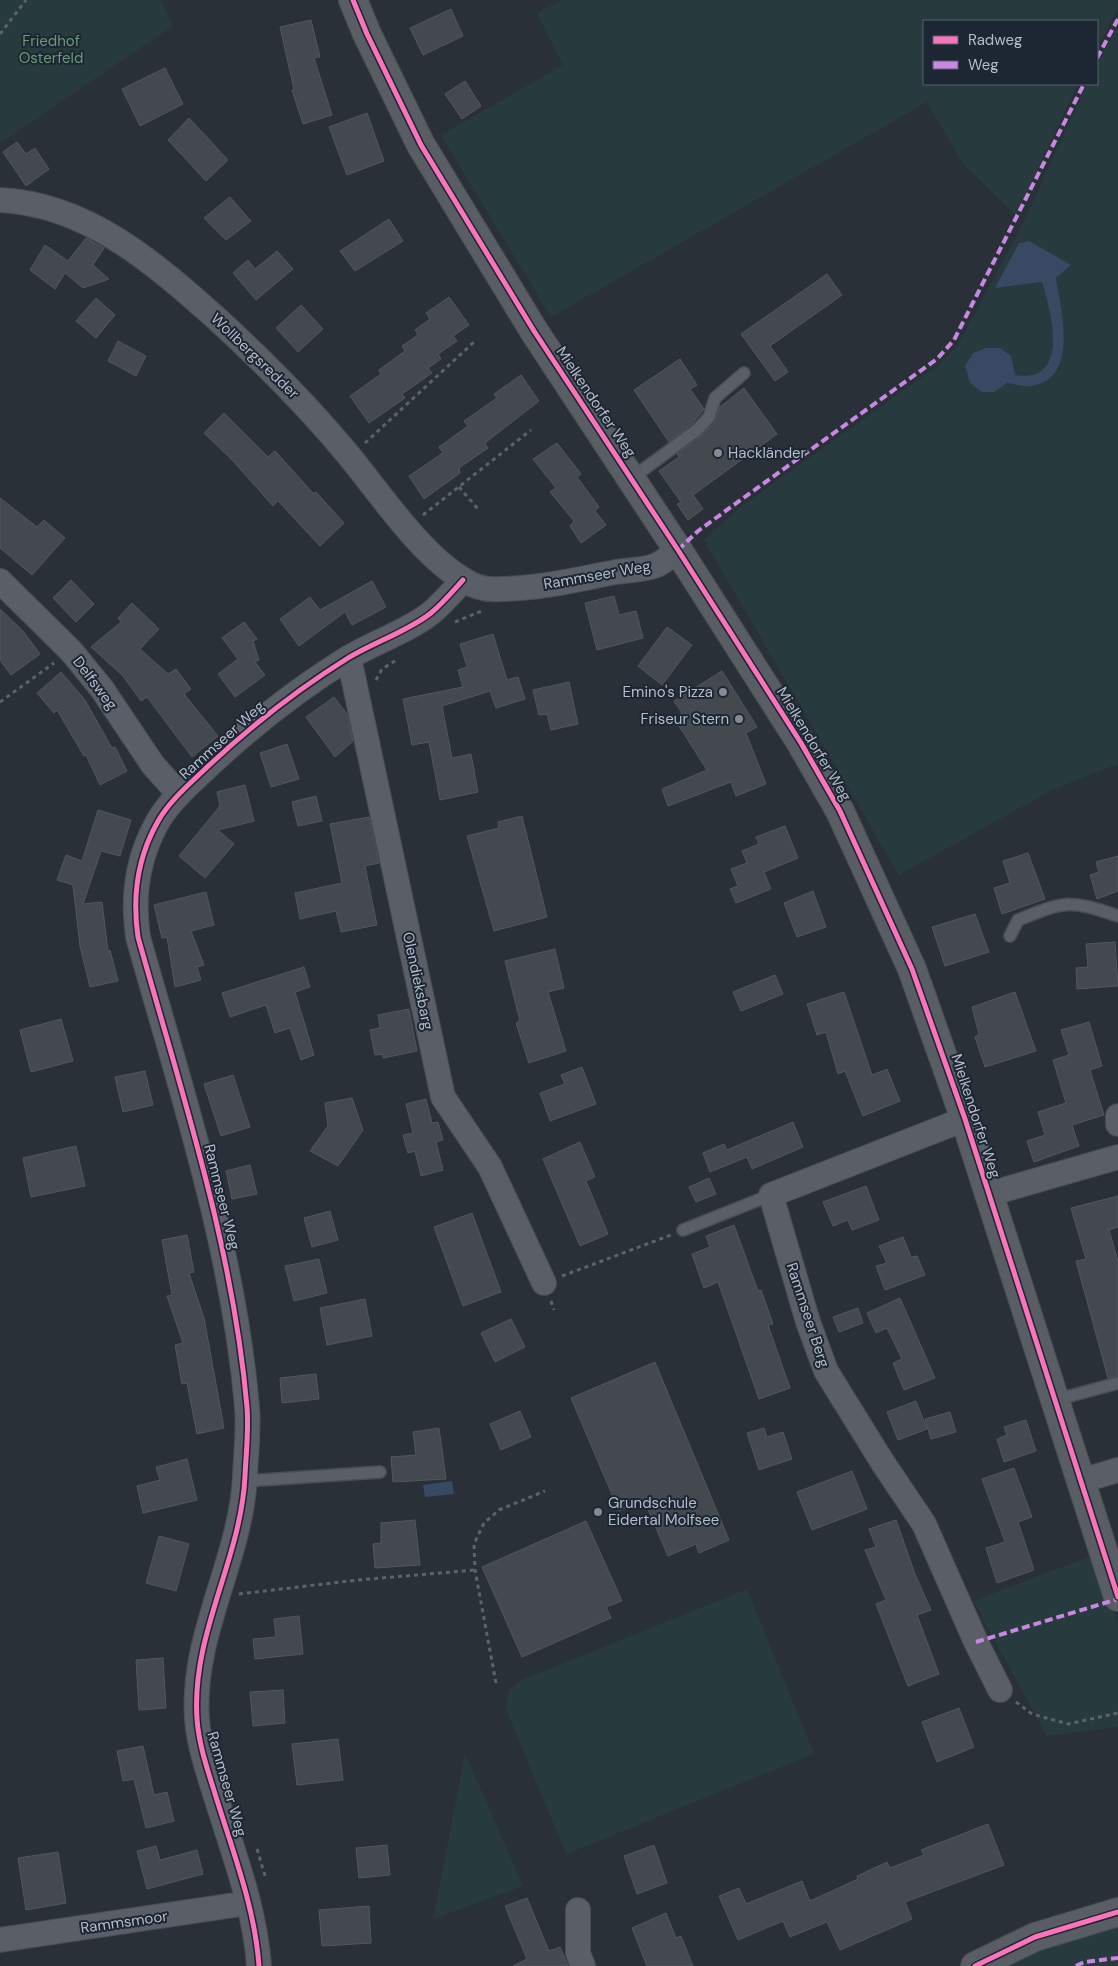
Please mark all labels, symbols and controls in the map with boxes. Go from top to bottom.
legend [923,20,1098,85]
text: Radweg [968,30,1022,50]
park label: Friedhof Osterfeld [19,31,83,68]
text: Weg [968,55,999,75]
street label: Wollbergsredder [207,309,304,404]
street label: Mielkendorfer Weg [551,343,641,461]
place label: Hackländer [728,443,807,463]
marker: Hackländer [712,447,724,459]
street label: Rammseer Weg [542,556,652,594]
street label: Delfsweg [68,652,122,714]
place label: Emino's Pizza [623,682,713,702]
street label: Mielkendorfer Weg [772,683,856,805]
marker: Emino's Pizza [717,686,729,698]
street label: Rammseer Weg [175,696,269,784]
place label: Friseur Stern [641,709,729,729]
marker: Friseur Stern [733,713,745,725]
street label: Olendieksbarg [398,930,438,1032]
street label: Mielkendorfer Weg [946,1051,1006,1181]
street label: Rammseer Weg [199,1142,245,1252]
street label: Rammseer Berg [782,1260,834,1370]
place label: Grundschule Eidertal Molfsee [608,1493,719,1530]
marker: Grundschule Eidertal Molfsee [592,1506,604,1518]
street label: Rammseer Weg [202,1729,252,1839]
street label: Rammsmoor [79,1906,169,1938]

